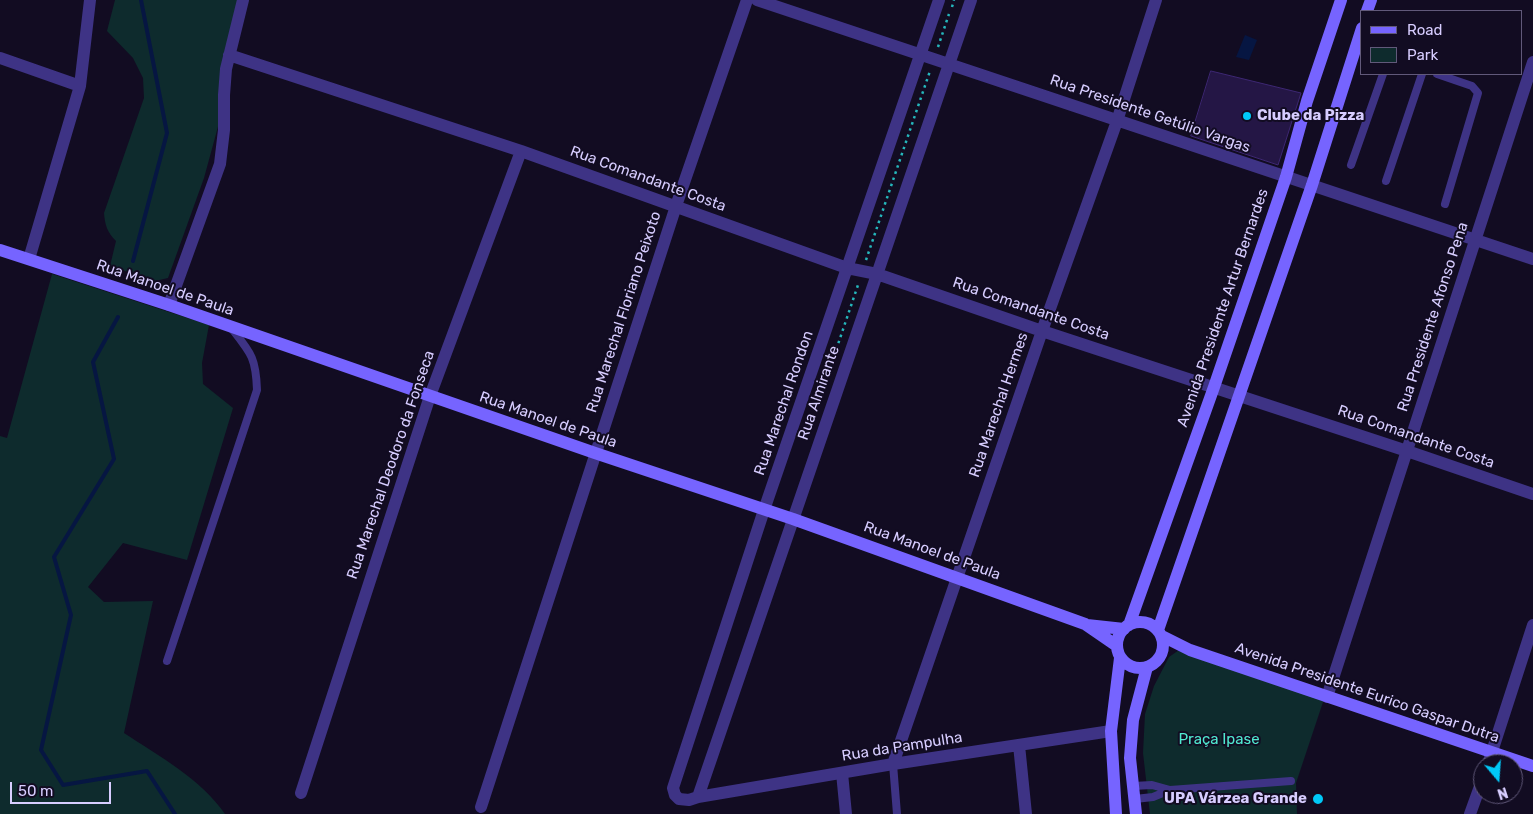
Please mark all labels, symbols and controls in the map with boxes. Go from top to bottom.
legend [1360,10,1523,75]
text: Road [1407,21,1443,39]
text: Park [1407,46,1438,64]
street label: Rua Presidente Getúlio Vargas [1047,71,1253,157]
place label: Clube da Pizza [1257,107,1364,125]
marker: Clube da Pizza [1241,110,1253,122]
street label: Rua Comandante Costa [568,142,728,216]
street label: Avenida Presidente Artur Bernardes [1174,187,1272,429]
street label: Rua Marechal Floriano Peixoto [583,209,665,415]
street label: Rua Presidente Afonso Pena [1394,220,1472,414]
street label: Rua Manoel de Paula [94,256,236,320]
street label: Rua Comandante Costa [950,274,1112,344]
street label: Rua Marechal Rondon [751,328,817,478]
street label: Rua Marechal Hermes [966,330,1032,480]
street label: Rua Almirante [794,343,844,443]
street label: Rua Marechal Deodoro da Fonseca [343,348,439,582]
street label: Rua Manoel de Paula [477,388,619,452]
street label: Rua Comandante Costa [1335,402,1497,472]
street label: Rua Manoel de Paula [861,518,1003,584]
street label: Avenida Presidente Eurico Gaspar Dutra [1232,639,1502,747]
street label: Rua da Pampulha [840,729,964,765]
park label: Praça Ipase [1178,731,1260,749]
north arrow [1473,754,1523,804]
scale bar [12,772,114,804]
text: 50 m [18,782,53,800]
text: N [1495,783,1510,802]
place label: UPA Várzea Grande [1164,790,1307,808]
marker: UPA Várzea Grande [1311,792,1325,806]

